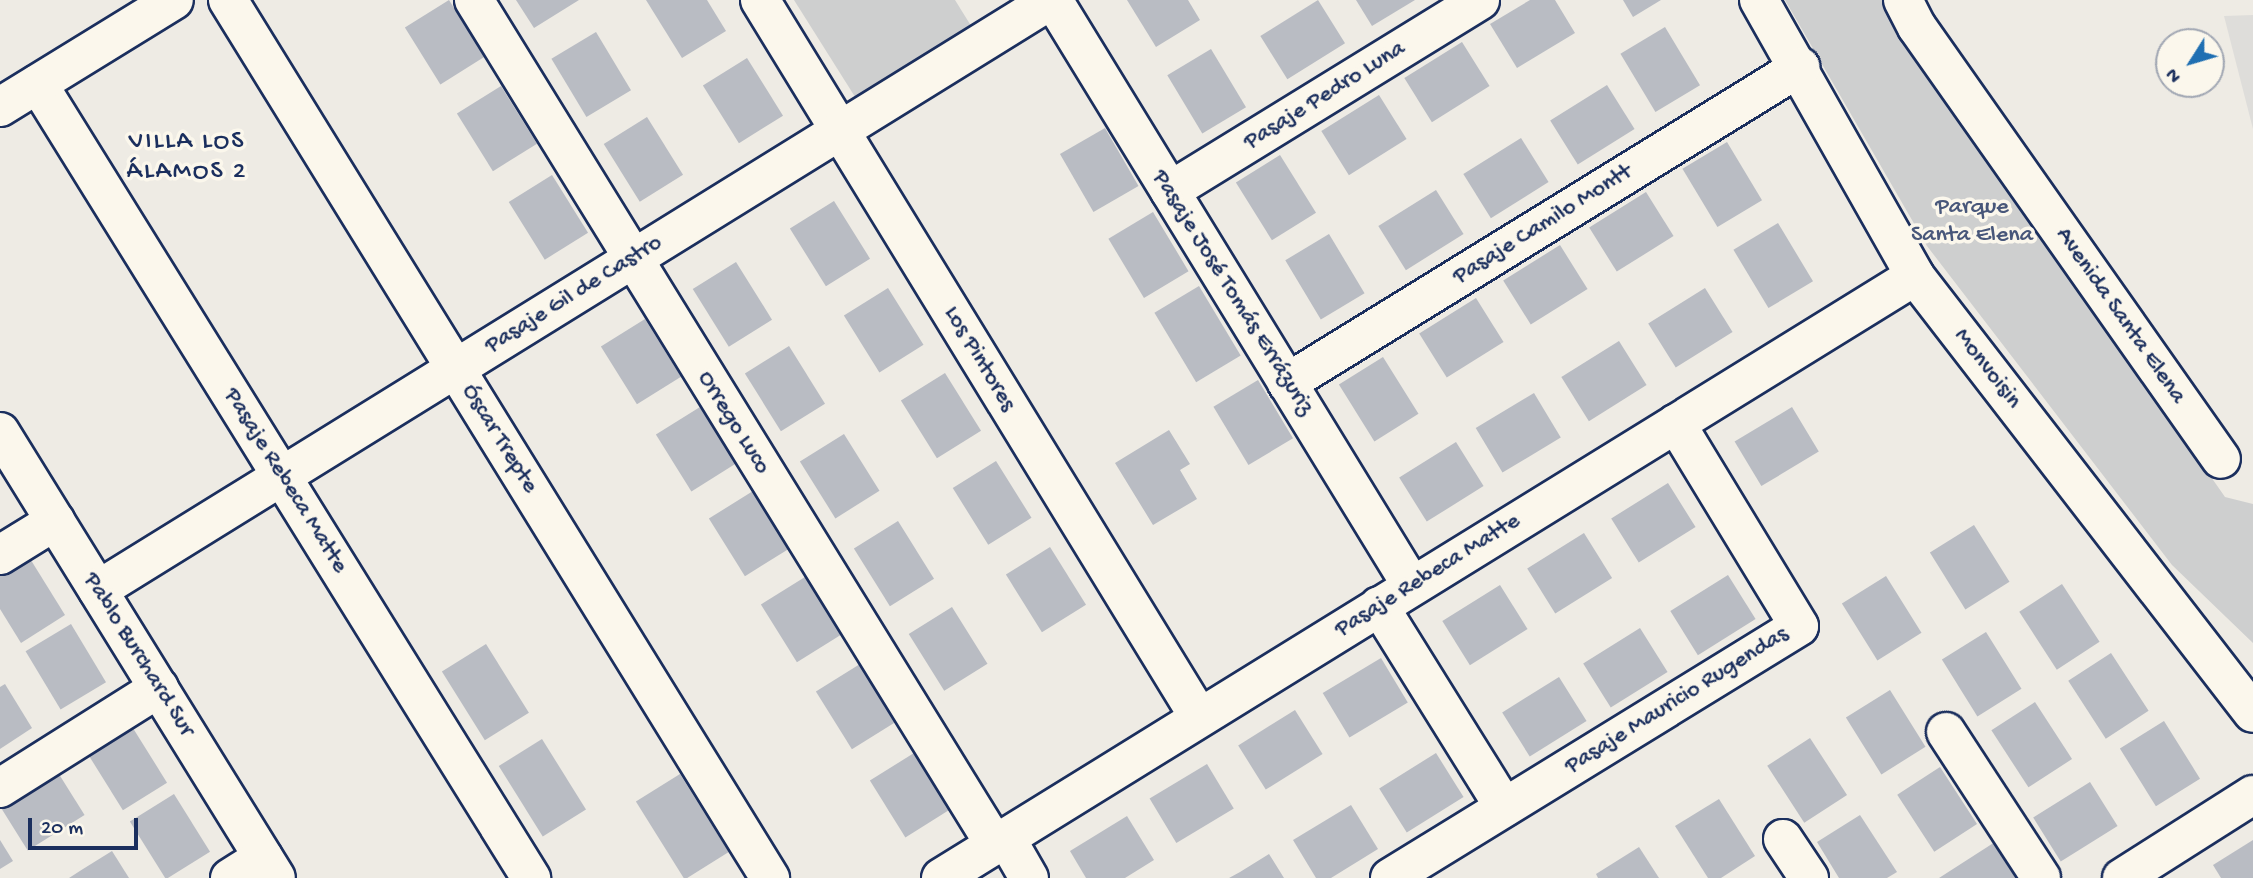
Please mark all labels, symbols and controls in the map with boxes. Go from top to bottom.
north arrow [2155,28,2225,98]
street label: Pasaje Pedro Luna [1239,35,1411,157]
text: N [2162,63,2187,87]
district label: VILLA LOS ÁLAMOS 2 [128,127,246,188]
street label: Pasaje Camilo Montt [1448,158,1638,292]
street label: Pasaje José Tomás Errázuriz [1145,165,1319,421]
park label: Parque Santa Elena [1911,194,2033,250]
street label: Avenida Santa Elena [2048,222,2192,410]
street label: Pasaje Gil de Castro [480,229,668,361]
street label: Los Pintores [936,301,1022,417]
street label: Monvoisin [1947,323,2027,415]
street label: Orrego Luco [690,366,776,480]
street label: Óscar Trepte [454,379,544,499]
street label: Pasaje Rebeca Matte [216,383,354,579]
street label: Pasaje Rebeca Matte [1330,507,1526,645]
street label: Pablo Burchard Sur [76,568,200,742]
street label: Pasaje Mauricio Rugendas [1560,621,1794,781]
scale bar [32,804,142,848]
text: 20 m [41,817,83,842]

